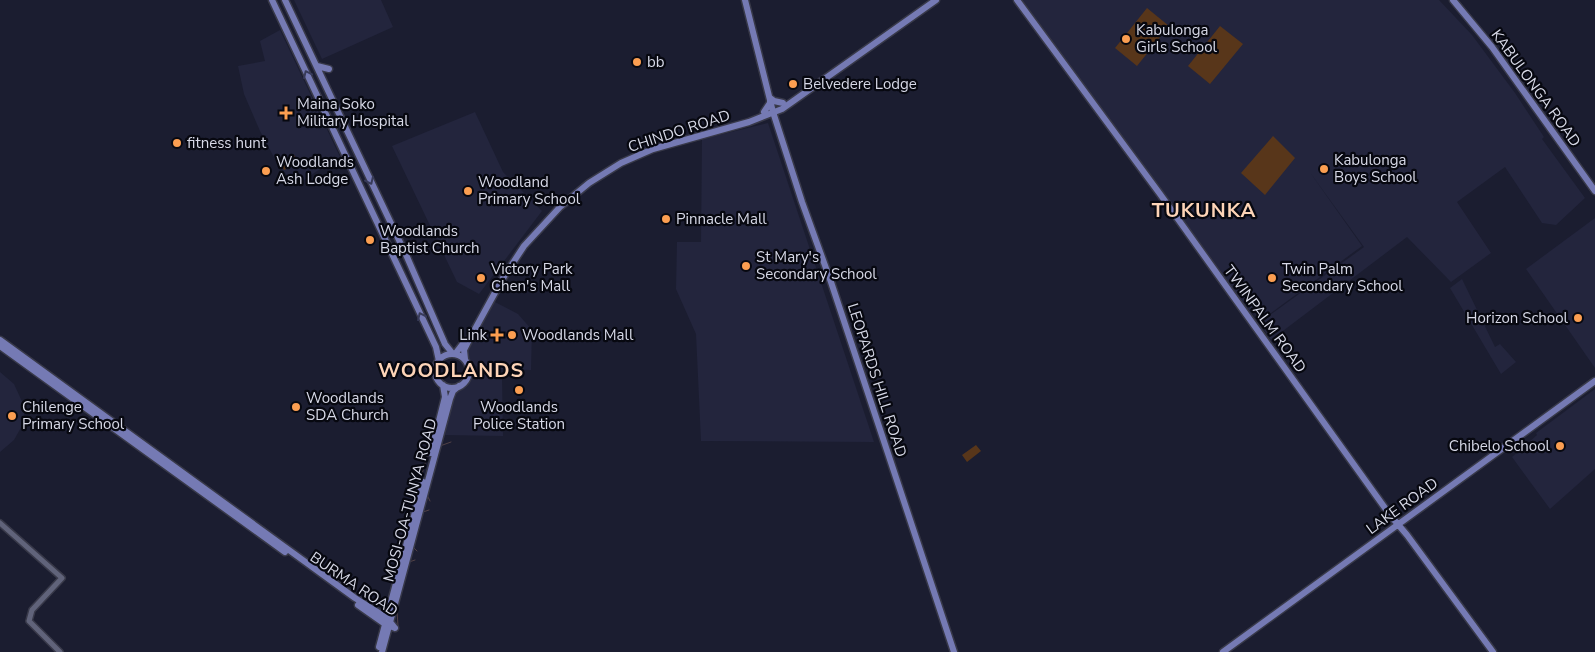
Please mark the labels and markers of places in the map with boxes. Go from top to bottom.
place label: Kabulonga Girls School [1136,20,1218,57]
marker: Kabulonga Girls School [1120,33,1132,45]
place label: bb [647,52,665,72]
marker: bb [631,56,643,68]
place label: Belvedere Lodge [803,74,917,94]
marker: Belvedere Lodge [787,78,799,90]
place label: Maina Soko Military Hospital [297,94,409,131]
marker: Maina Soko Military Hospital [279,106,293,120]
place label: fitness hunt [187,133,267,153]
marker: fitness hunt [171,137,183,149]
place label: Kabulonga Boys School [1334,150,1417,187]
place label: Woodlands Ash Lodge [276,152,354,189]
marker: Kabulonga Boys School [1318,163,1330,175]
marker: Woodlands Ash Lodge [260,165,272,177]
place label: Woodland Primary School [478,172,581,209]
marker: Woodland Primary School [462,185,474,197]
place label: Pinnacle Mall [676,209,767,229]
marker: Pinnacle Mall [660,213,672,225]
place label: Woodlands Baptist Church [380,221,480,258]
marker: Woodlands Baptist Church [364,234,376,246]
place label: St Mary's Secondary School [756,247,877,284]
place label: Victory Park Chen's Mall [490,259,573,296]
place label: Twin Palm Secondary School [1282,259,1403,296]
marker: St Mary's Secondary School [740,260,752,272]
marker: Victory Park Chen's Mall [475,272,487,284]
marker: Twin Palm Secondary School [1266,272,1278,284]
place label: Horizon School [1466,308,1569,328]
marker: Horizon School [1572,312,1584,324]
place label: Link [459,325,487,345]
place label: Woodlands Mall [522,325,634,345]
marker: Link [491,329,503,341]
marker: Woodlands Mall [506,329,518,341]
marker: Woodlands Police Station [513,384,525,396]
place label: Woodlands SDA Church [306,388,389,425]
place label: Chilenge Primary School [22,397,125,434]
place label: Woodlands Police Station [473,397,565,434]
marker: Woodlands SDA Church [290,401,302,413]
marker: Chilenge Primary School [6,410,18,422]
place label: Chibelo School [1449,436,1551,456]
marker: Chibelo School [1554,440,1566,452]

